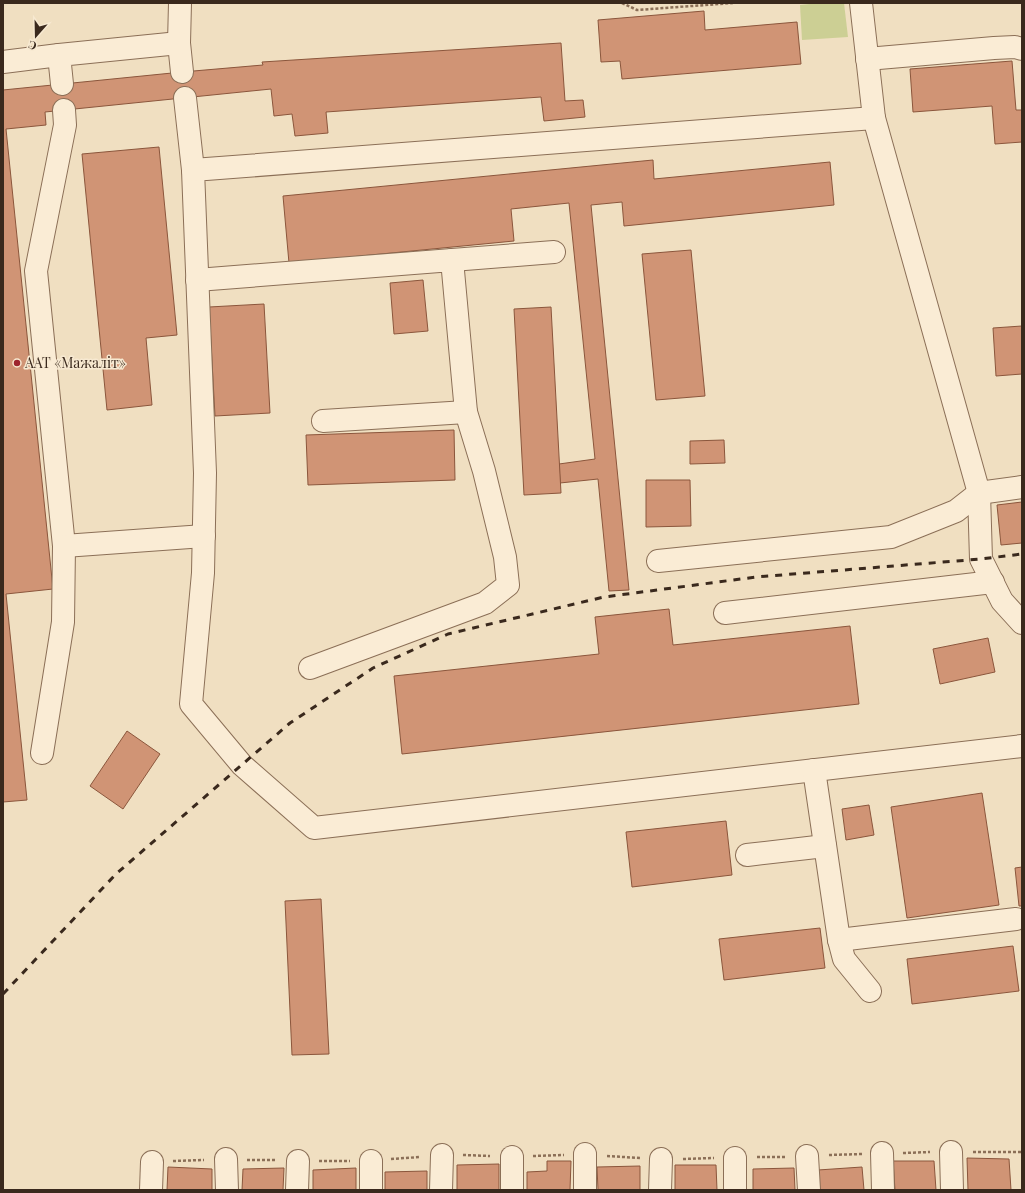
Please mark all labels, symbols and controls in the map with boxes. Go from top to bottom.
north arrow [16,16,56,56]
text: С [26,37,39,54]
place label: ААТ «Мажаліт» [24,353,126,372]
marker: ААТ «Мажаліт» [12,358,22,368]

